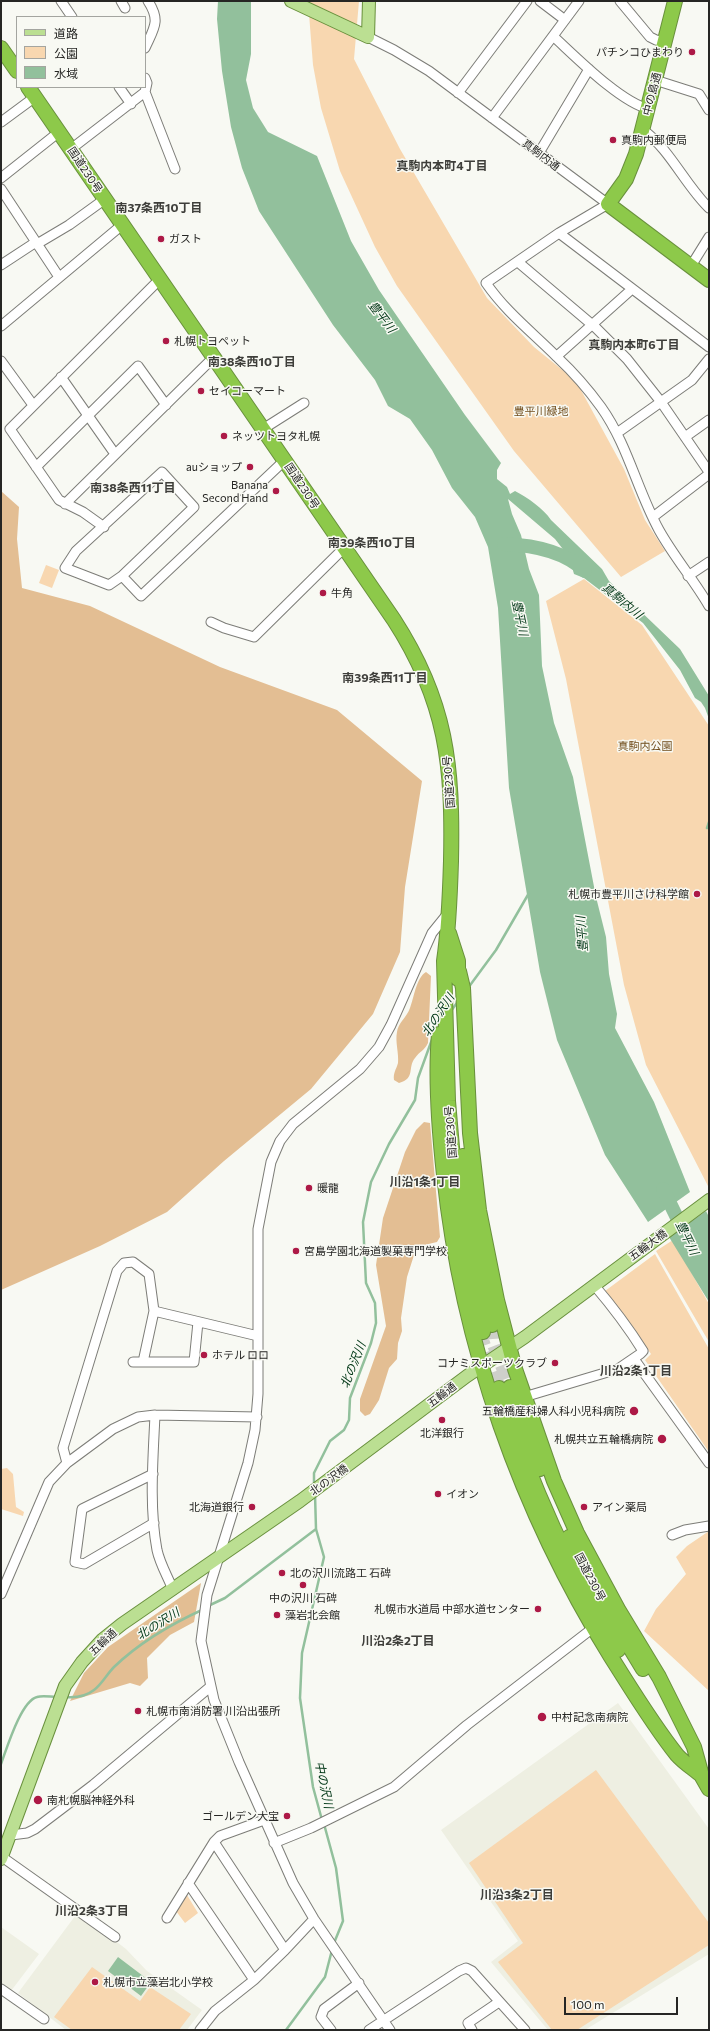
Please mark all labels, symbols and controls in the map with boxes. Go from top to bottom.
legend [16,16,146,88]
text: 道路 [54,26,78,40]
place label: パチンコひまわり [596,45,684,59]
text: 公園 [54,46,78,60]
marker: パチンコひまわり [687,47,697,57]
text: 水域 [54,66,78,80]
street label: 中の島通 [640,71,664,117]
place label: 真駒内郵便局 [621,133,687,147]
marker: 真駒内郵便局 [608,135,618,145]
street label: 真駒内通 [519,136,563,174]
street label: 国道230号 [65,145,105,195]
district label: 真駒内本町4丁目 [396,159,488,173]
district label: 南37条西10丁目 [116,201,202,215]
place label: ガスト [169,232,202,246]
marker: ガスト [156,234,166,244]
water label: 豊平川 [365,298,399,336]
place label: 札幌トヨペット [174,334,251,348]
marker: 札幌トヨペット [161,336,171,346]
district label: 真駒内本町6丁目 [588,338,680,352]
district label: 南38条西10丁目 [208,355,296,369]
place label: セイコーマート [209,384,286,398]
marker: セイコーマート [196,386,206,396]
park label: 豊平川緑地 [514,404,568,418]
place label: ネッツトヨタ札幌 [232,429,320,443]
marker: ネッツトヨタ札幌 [219,431,229,441]
place label: auショップ [186,460,242,474]
street label: 国道230号 [282,461,322,511]
marker: auショップ [245,462,255,472]
place label: Banana Second Hand [202,478,268,504]
district label: 南38条西11丁目 [90,481,176,495]
marker: Banana Second Hand [271,486,281,496]
district label: 南39条西10丁目 [328,536,416,550]
water label: 真駒内川 [599,580,645,622]
place label: 牛角 [331,586,353,600]
marker: 牛角 [318,588,328,598]
water label: 豊平川 [509,599,531,637]
district label: 南39条西11丁目 [342,671,428,685]
park label: 真駒内公園 [618,739,672,753]
street label: 国道230号 [441,755,457,809]
place label: 札幌市豊平川さけ科学館 [568,887,689,901]
marker: 札幌市豊平川さけ科学館 [692,889,702,899]
water label: 豊平川 [573,915,591,953]
water label: 北の沢川 [419,991,457,1039]
street label: 国道230号 [443,1105,459,1159]
district label: 川沿1条1丁目 [390,1175,460,1189]
place label: 暖龍 [317,1181,339,1195]
marker: 暖龍 [304,1183,314,1193]
water label: 豊平川 [673,1219,701,1257]
street label: 五輪大橋 [626,1227,670,1263]
place label: 宮島学園北海道製菓専門学校 [304,1244,447,1258]
marker: 宮島学園北海道製菓専門学校 [291,1246,301,1256]
water label: 北の沢川 [337,1340,369,1390]
place label: ホテル ロロ [212,1348,269,1362]
marker: ホテル ロロ [199,1350,209,1360]
place label: コナミスポーツクラブ [437,1356,547,1370]
marker: コナミスポーツクラブ [550,1358,560,1368]
district label: 川沿2条1丁目 [600,1364,672,1378]
street label: 五輪通 [425,1380,459,1410]
place label: 五輪橋産科婦人科小児科病院 [482,1404,625,1418]
marker: 五輪橋産科婦人科小児科病院 [628,1405,640,1417]
marker: 北洋銀行 [437,1415,447,1425]
place label: 北洋銀行 [420,1426,464,1440]
place label: 札幌共立五輪橋病院 [554,1432,653,1446]
marker: 札幌共立五輪橋病院 [656,1433,668,1445]
street label: 北の沢橋 [307,1462,351,1498]
place label: イオン [446,1487,479,1501]
marker: イオン [433,1489,443,1499]
place label: 北海道銀行 [189,1500,244,1514]
place label: アイン薬局 [592,1500,647,1514]
marker: 北海道銀行 [247,1502,257,1512]
marker: アイン薬局 [579,1502,589,1512]
street label: 国道230号 [572,1551,608,1603]
place label: 北の沢川流路工 石碑 [290,1566,391,1580]
marker: 北の沢川流路工 石碑 [277,1568,287,1578]
marker: 中の沢川 石碑 [298,1580,308,1590]
place label: 中の沢川 石碑 [269,1591,337,1605]
place label: 札幌市水道局 中部水道センター [374,1602,530,1616]
marker: 札幌市水道局 中部水道センター [533,1604,543,1614]
water label: 北の沢川 [134,1605,182,1643]
place label: 藻岩北会館 [285,1608,340,1622]
marker: 藻岩北会館 [272,1610,282,1620]
street label: 五輪通 [86,1626,120,1658]
district label: 川沿2条2丁目 [361,1634,435,1648]
place label: 札幌市南消防署 川沿出張所 [146,1704,280,1718]
marker: 札幌市南消防署 川沿出張所 [133,1706,143,1716]
place label: 中村記念南病院 [551,1710,628,1724]
marker: 中村記念南病院 [536,1711,548,1723]
water label: 中の沢川 [312,1760,336,1810]
place label: 南札幌脳神経外科 [47,1793,135,1807]
marker: 南札幌脳神経外科 [32,1794,44,1806]
place label: ゴールデン大宝 [202,1809,279,1823]
marker: ゴールデン大宝 [282,1811,292,1821]
district label: 川沿3条2丁目 [480,1888,554,1902]
district label: 川沿2条3丁目 [55,1904,129,1918]
place label: 札幌市立藻岩北小学校 [103,1975,213,1989]
marker: 札幌市立藻岩北小学校 [90,1977,100,1987]
scale bar [566,1989,680,2015]
text: 100 m [571,1997,605,2011]

